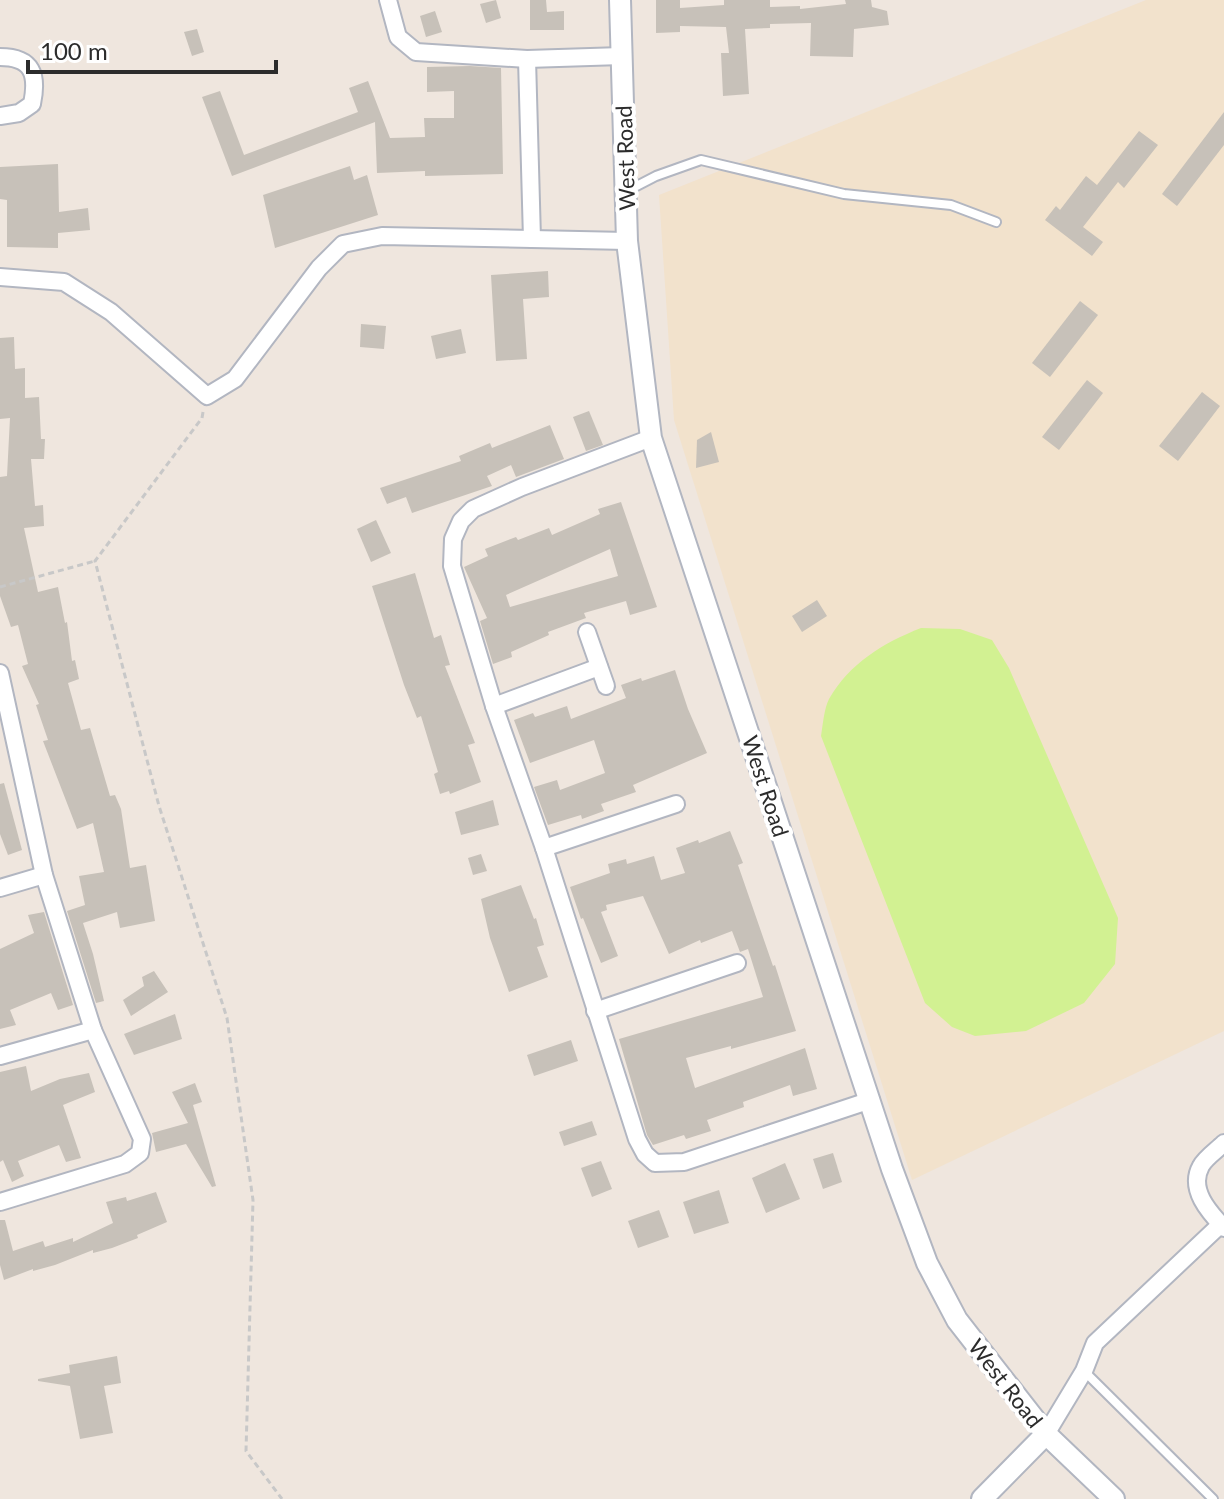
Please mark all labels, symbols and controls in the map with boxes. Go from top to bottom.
scale bar [28,24,276,74]
text: 100 m [40,36,108,65]
street label: West Road [610,105,640,211]
street label: West Road [737,732,795,840]
street label: West Road [963,1333,1049,1433]

